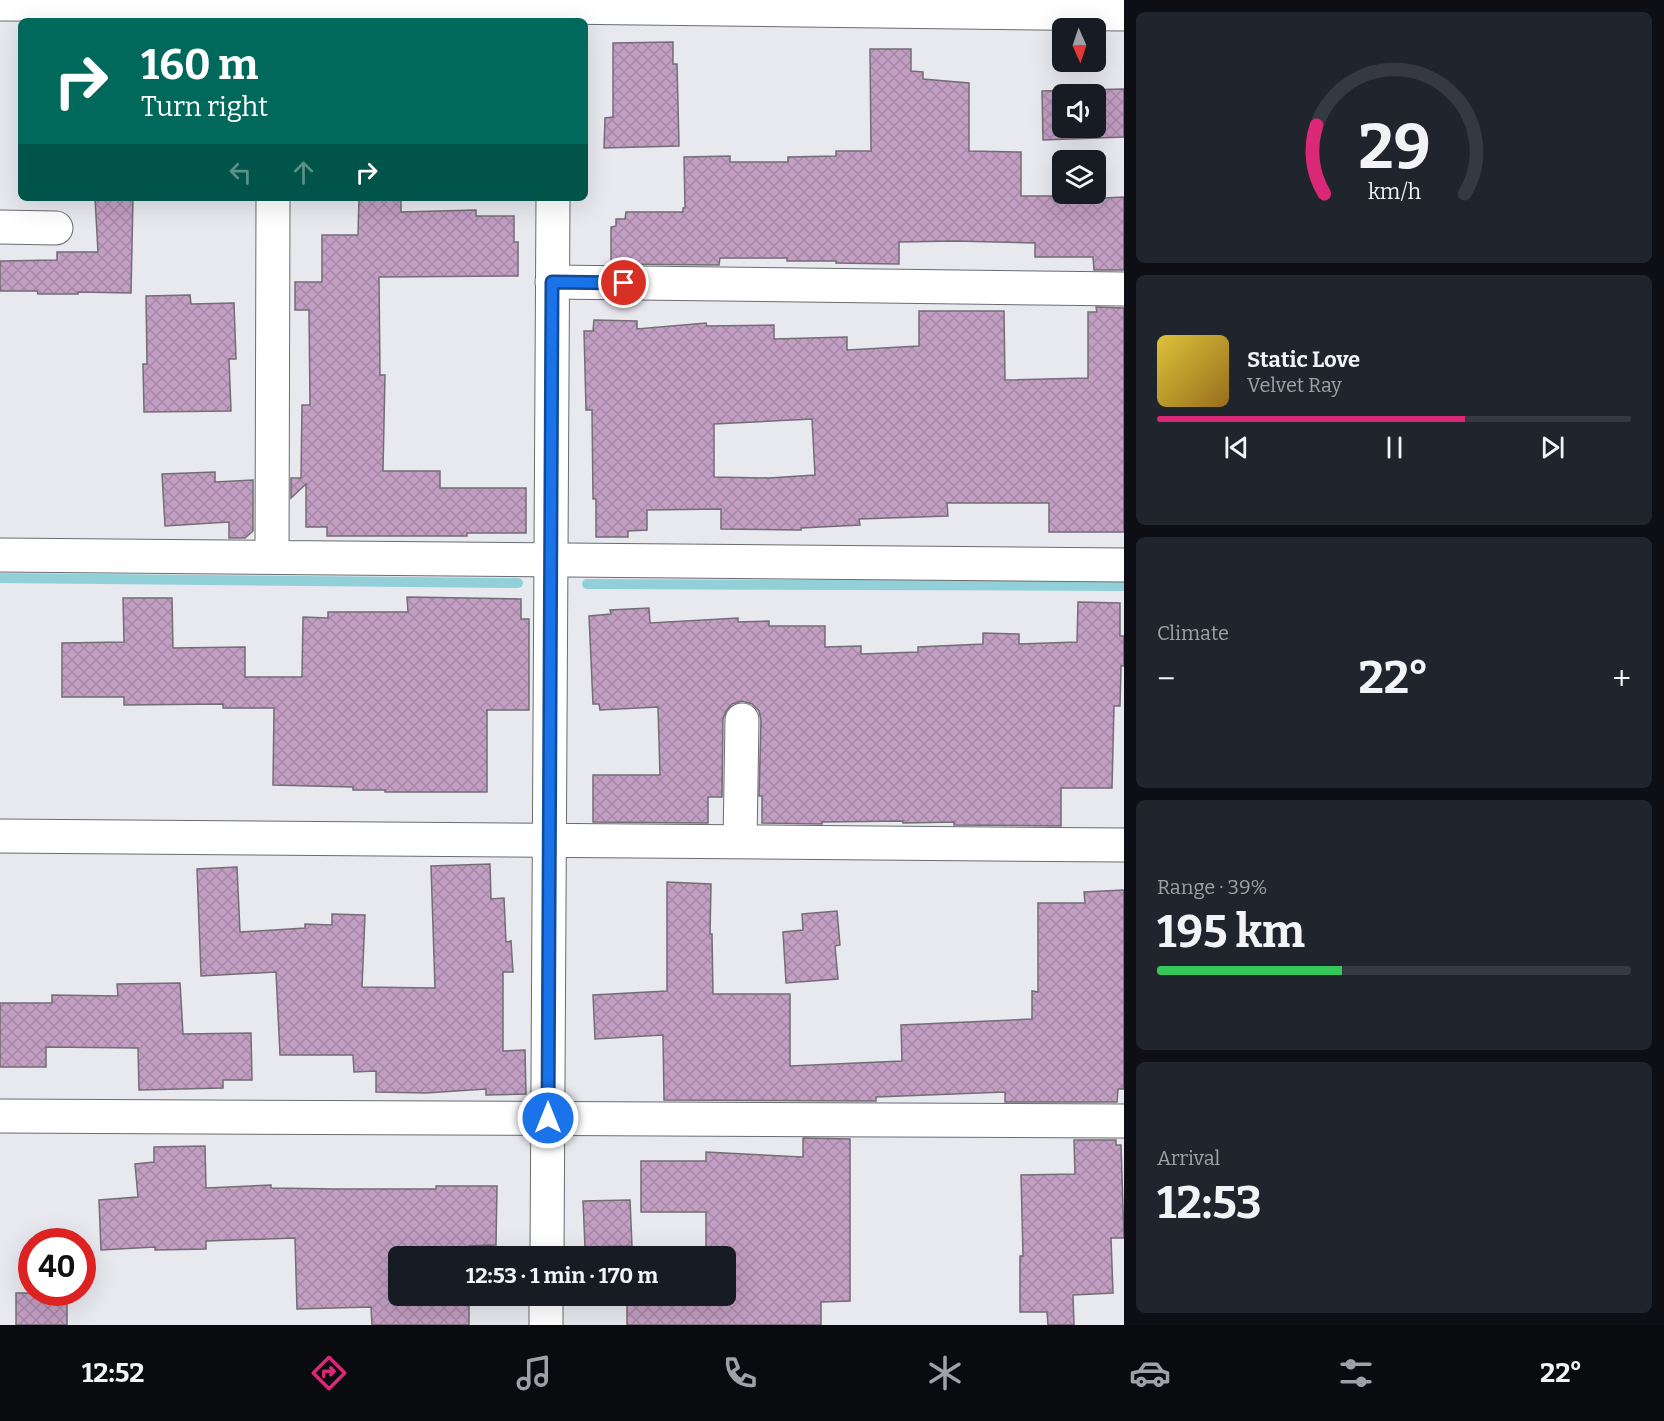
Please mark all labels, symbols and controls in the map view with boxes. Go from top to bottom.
north arrow [1052,18,1106,72]
map controls [1052,18,1106,204]
text: 160 m [141,40,258,90]
icon: right [42,42,120,120]
button: sound [1052,84,1106,138]
text: Turn right [141,91,268,123]
text: 29 [1358,110,1430,185]
button: layers [1052,150,1106,204]
icon: left [224,156,257,189]
icon: ahead [287,156,320,189]
icon: right [350,156,383,189]
text: km/h [1367,180,1421,206]
pin [598,257,649,308]
icon: arrive [607,266,640,299]
text: Static Love [1247,346,1360,373]
text: Velvet Ray [1247,373,1342,397]
icon: previous [1220,431,1253,464]
icon: pause [1378,431,1411,464]
icon: next [1536,431,1569,464]
text: Climate [1157,621,1229,645]
text: 22° [1358,651,1429,705]
text: − [1157,659,1175,699]
text: + [1612,659,1631,699]
text: Range · 39% [1157,875,1268,899]
text: 195 km [1157,905,1305,959]
position arrow [516,1086,580,1150]
text: Arrival [1157,1146,1220,1170]
text: 12:53 [1157,1176,1262,1230]
speed limit sign: 40 [18,1228,96,1306]
text: 12:53 · 1 min · 170 m [466,1262,658,1289]
icon: directions [308,1352,350,1394]
icon: music [513,1352,555,1394]
icon: phone [719,1352,761,1394]
icon: climate [924,1352,966,1394]
icon: car [1129,1352,1171,1394]
icon: filters [1335,1352,1377,1394]
text: 12:52 [82,1357,144,1389]
text: 22° [1540,1357,1582,1389]

